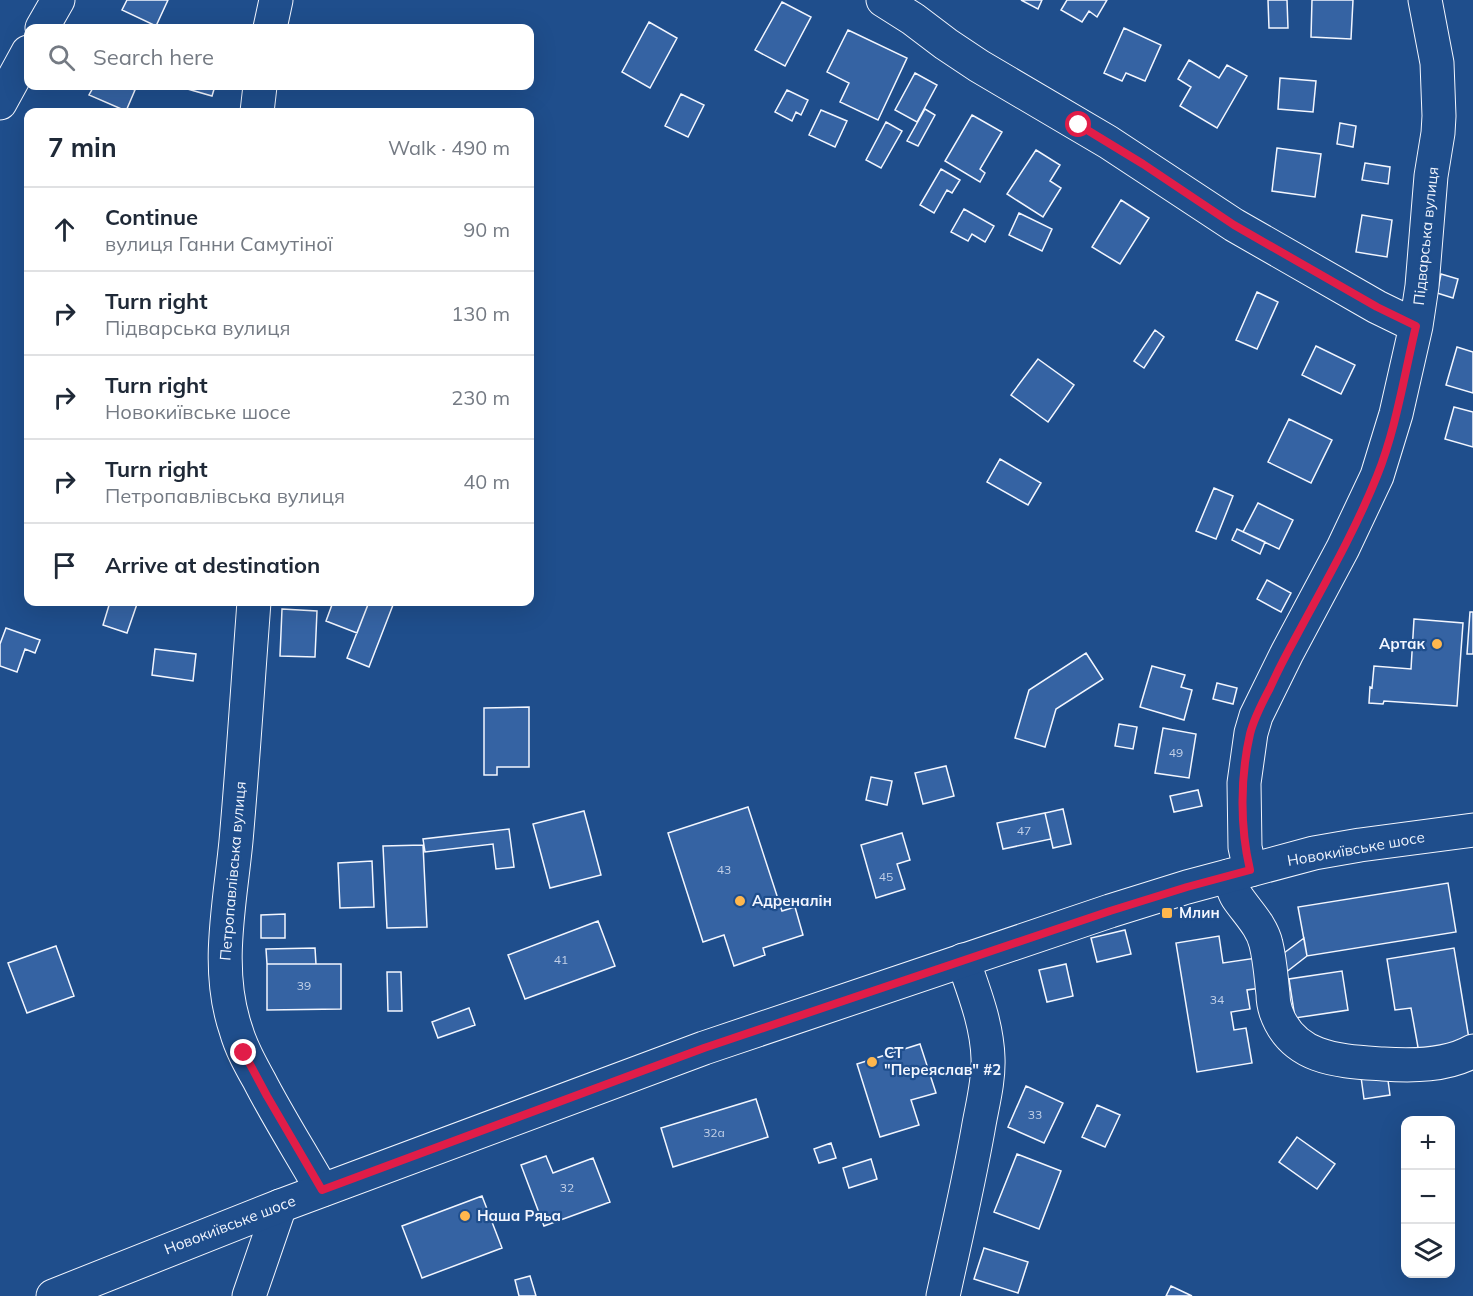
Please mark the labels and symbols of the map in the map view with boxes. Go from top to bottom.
route start [1065,111,1091,137]
street label: Підварська вулиця [1409,166,1442,306]
place label: Артак [1379,634,1425,653]
marker: Артак [1430,637,1444,651]
house number: 49 [1169,745,1183,760]
street label: Петропавлівська вулиця [215,781,250,961]
house number: 47 [1017,823,1031,838]
street label: Новокиївське шосе [1286,827,1426,870]
house number: 43 [717,862,731,877]
house number: 45 [879,869,893,884]
place label: Адреналін [752,891,832,910]
marker: Адреналін [733,894,747,908]
place label: Млин [1179,903,1220,922]
marker: Млин [1160,906,1174,920]
house number: 41 [554,952,568,967]
house number: 39 [297,978,311,993]
house number: 34 [1210,992,1224,1007]
route end [230,1039,256,1065]
place label: СТ "Переяслав" #2 [884,1043,1001,1079]
marker: СТ "Переяслав" #2 [865,1055,879,1069]
house number: 33 [1028,1107,1042,1122]
house number: 32а [703,1125,725,1140]
house number: 32 [560,1180,574,1195]
street label: Новокиївське шосе [161,1191,298,1258]
place label: Наша Ряьа [477,1206,561,1225]
marker: Наша Ряьа [458,1209,472,1223]

